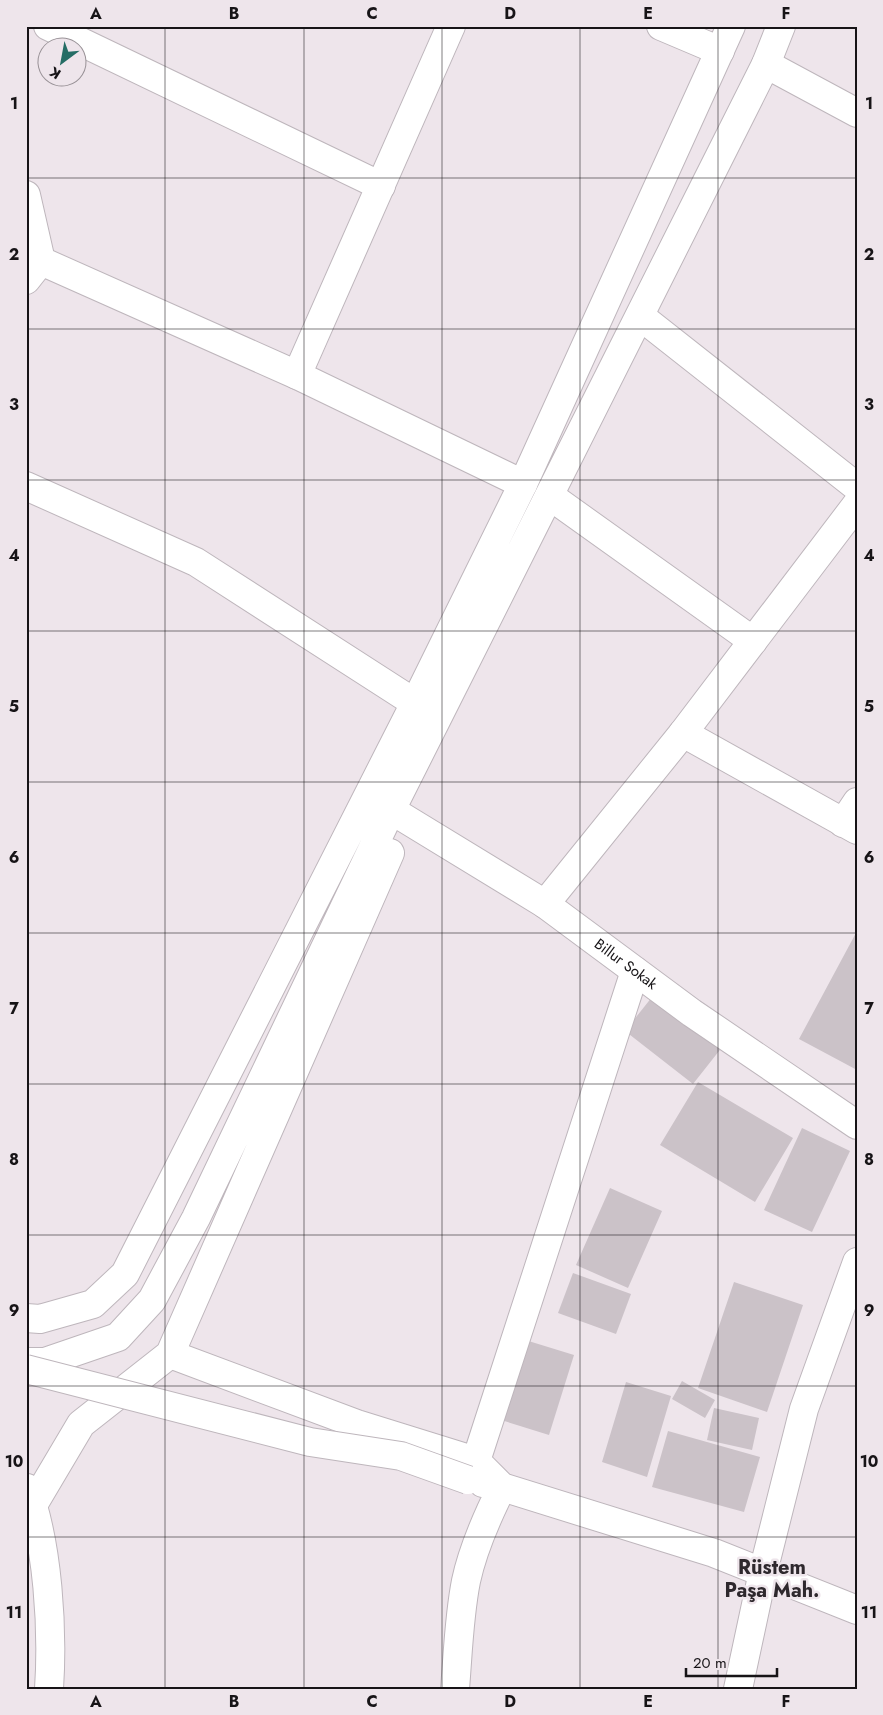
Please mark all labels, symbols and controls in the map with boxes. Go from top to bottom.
text: A [89,2,102,25]
text: B [229,2,239,25]
text: C [366,2,378,25]
text: D [504,2,516,25]
text: E [643,2,653,25]
text: F [782,2,790,25]
north arrow [38,38,88,88]
text: K [45,62,65,84]
text: 1 [10,92,18,115]
text: 1 [865,92,873,115]
text: 2 [9,243,19,266]
text: 2 [864,243,874,266]
text: 3 [9,393,19,416]
text: 3 [864,393,874,416]
text: 4 [8,544,20,567]
text: 4 [863,544,875,567]
text: 5 [9,695,19,718]
text: 5 [864,695,874,718]
text: 6 [9,846,19,869]
text: 6 [864,846,874,869]
street label: Billur Sokak [590,933,662,995]
text: 7 [9,997,19,1020]
text: 7 [864,997,874,1020]
text: 8 [9,1148,19,1171]
text: 8 [864,1148,874,1171]
text: 9 [9,1299,19,1322]
text: 9 [864,1299,874,1322]
text: 10 [5,1450,23,1473]
text: 10 [860,1450,878,1473]
district label: Rüstem Paşa Mah. [725,1553,819,1605]
text: 11 [6,1601,22,1624]
text: 11 [861,1601,877,1624]
scale bar [686,1645,777,1677]
text: 20 m [693,1652,727,1674]
text: A [89,1690,102,1713]
text: B [229,1690,239,1713]
text: C [366,1690,378,1713]
text: D [504,1690,516,1713]
text: E [643,1690,653,1713]
text: F [782,1690,790,1713]

